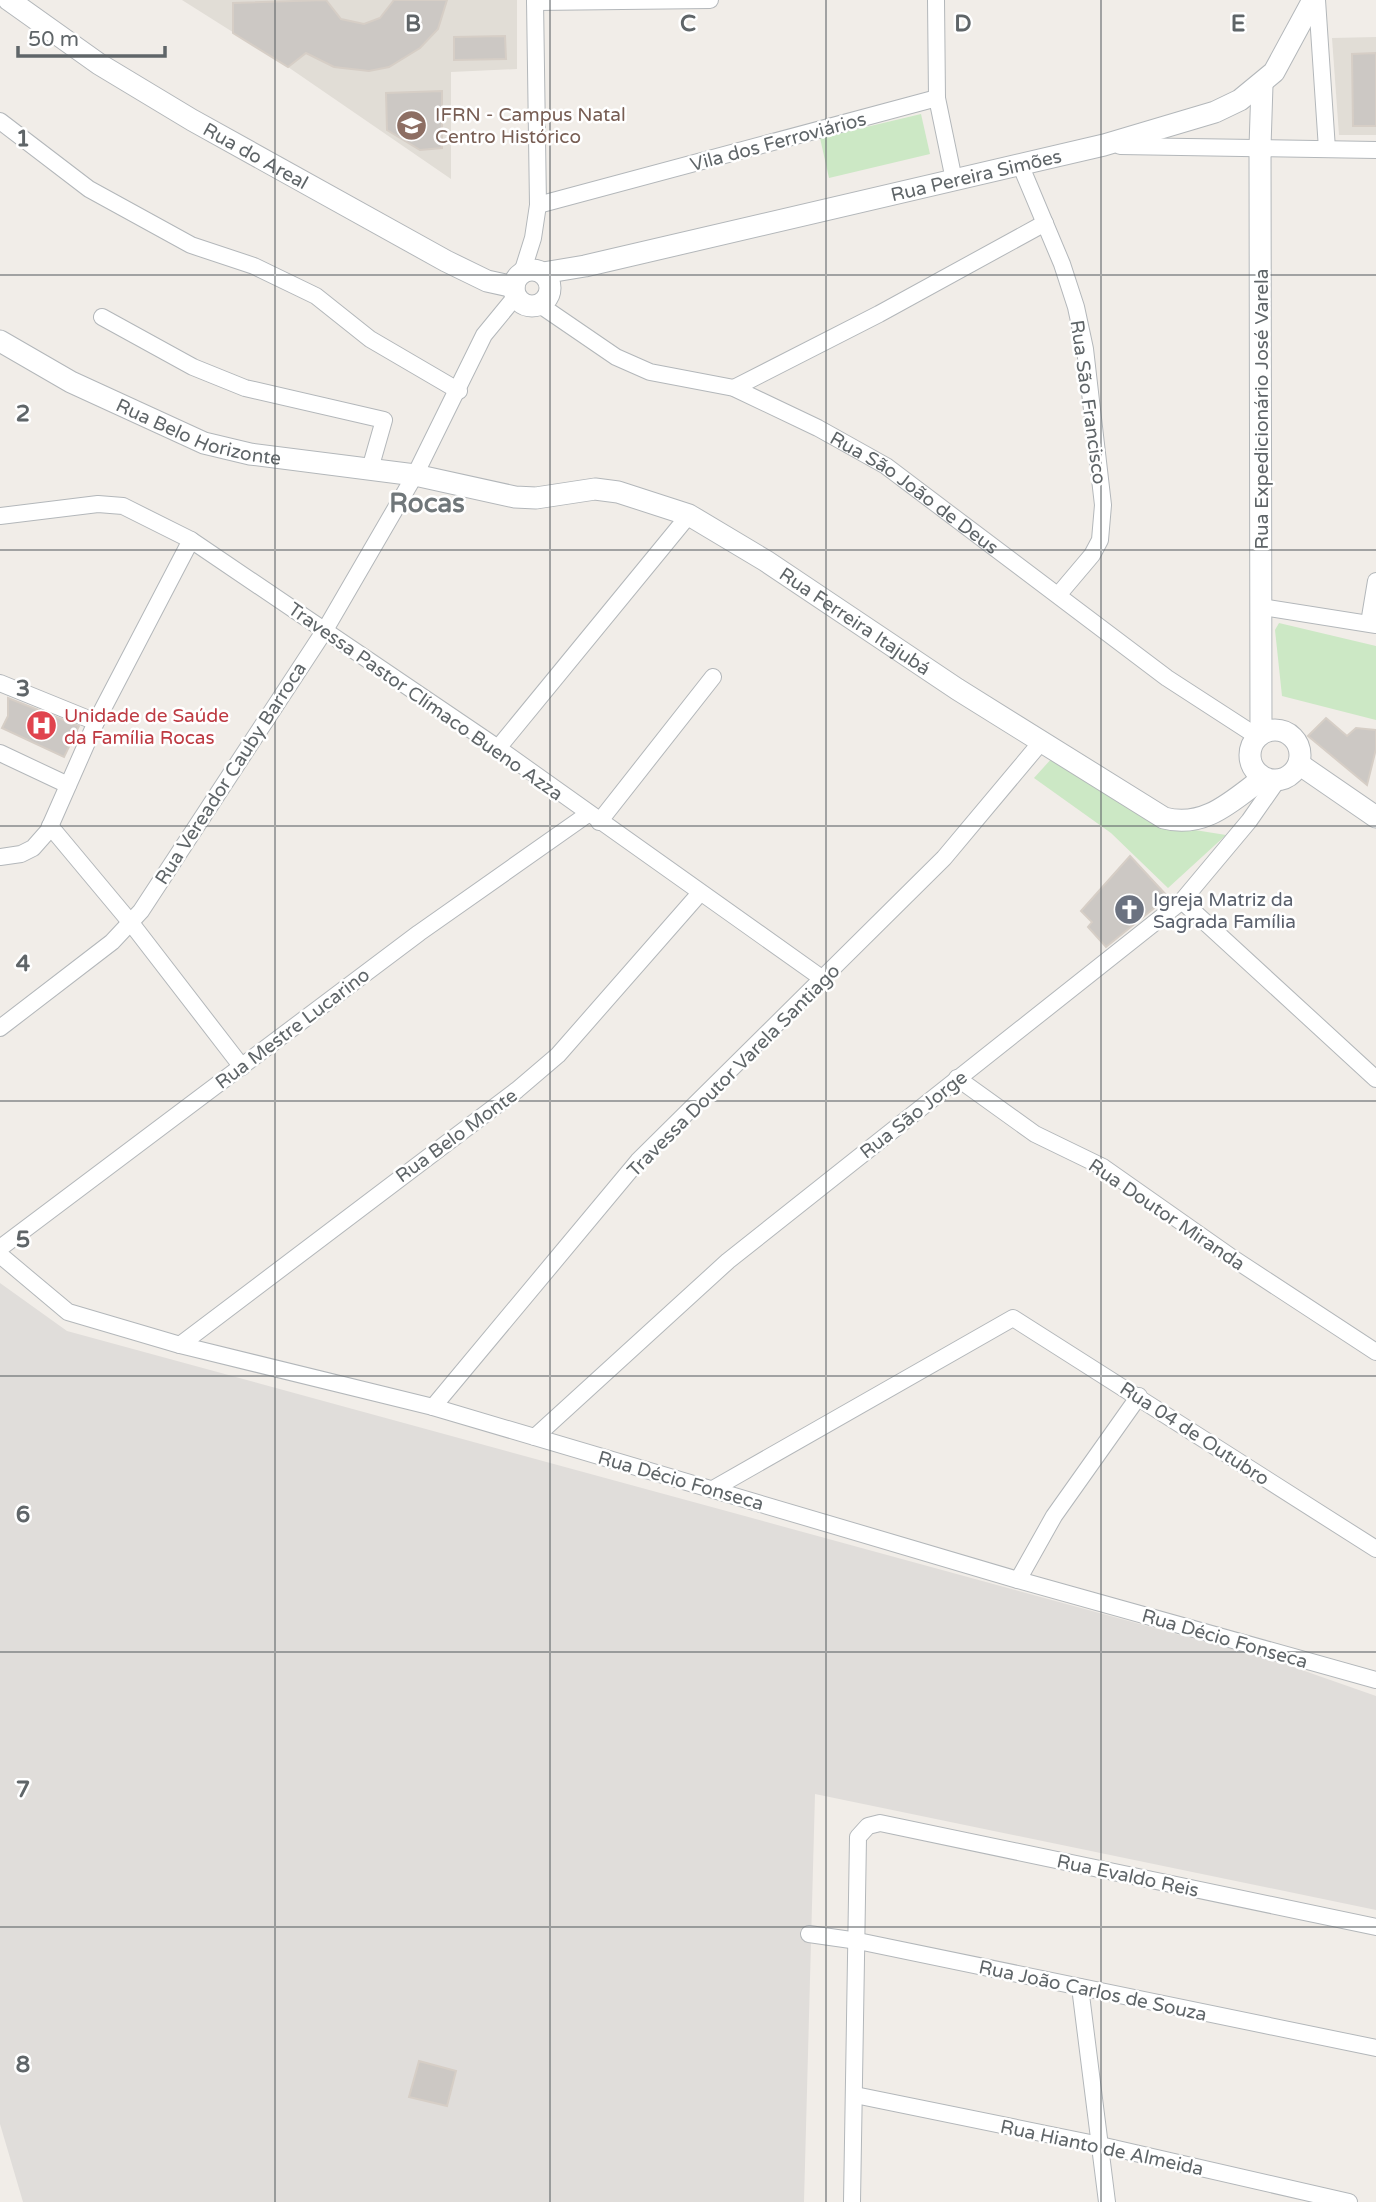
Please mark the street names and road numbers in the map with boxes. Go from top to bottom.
street label: Vila dos Ferroviários [688,108,869,176]
street label: Rua do Areal [199,118,312,194]
street label: Rua Pereira Simões [889,145,1064,206]
street label: Rua Expedicionário José Varela [1251,269,1273,549]
street label: Rua São Francisco [1066,319,1110,486]
street label: Rua Belo Horizonte [112,394,282,470]
street label: Rua São João de Deus [826,427,1003,559]
street label: Rua Ferreira Itajubá [775,563,934,680]
street label: Travessa Pastor Clímaco Bueno Azza [284,598,567,806]
street label: Rua Vereador Cauby Barroca [151,658,311,889]
street label: Travessa Doutor Varela Santiago [623,960,845,1182]
street label: Rua Mestre Lucarino [211,964,374,1094]
street label: Rua São Jorge [856,1066,972,1163]
street label: Rua Belo Monte [392,1084,522,1187]
street label: Rua Doutor Miranda [1084,1154,1249,1275]
street label: Rua 04 de Outubro [1116,1377,1273,1490]
street label: Rua Décio Fonseca [595,1447,766,1515]
street label: Rua Décio Fonseca [1139,1605,1310,1673]
street label: Rua Evaldo Reis [1055,1850,1201,1902]
street label: Rua João Carlos de Souza [977,1956,1209,2026]
street label: Rua Hianto de Almeida [998,2116,1205,2180]

